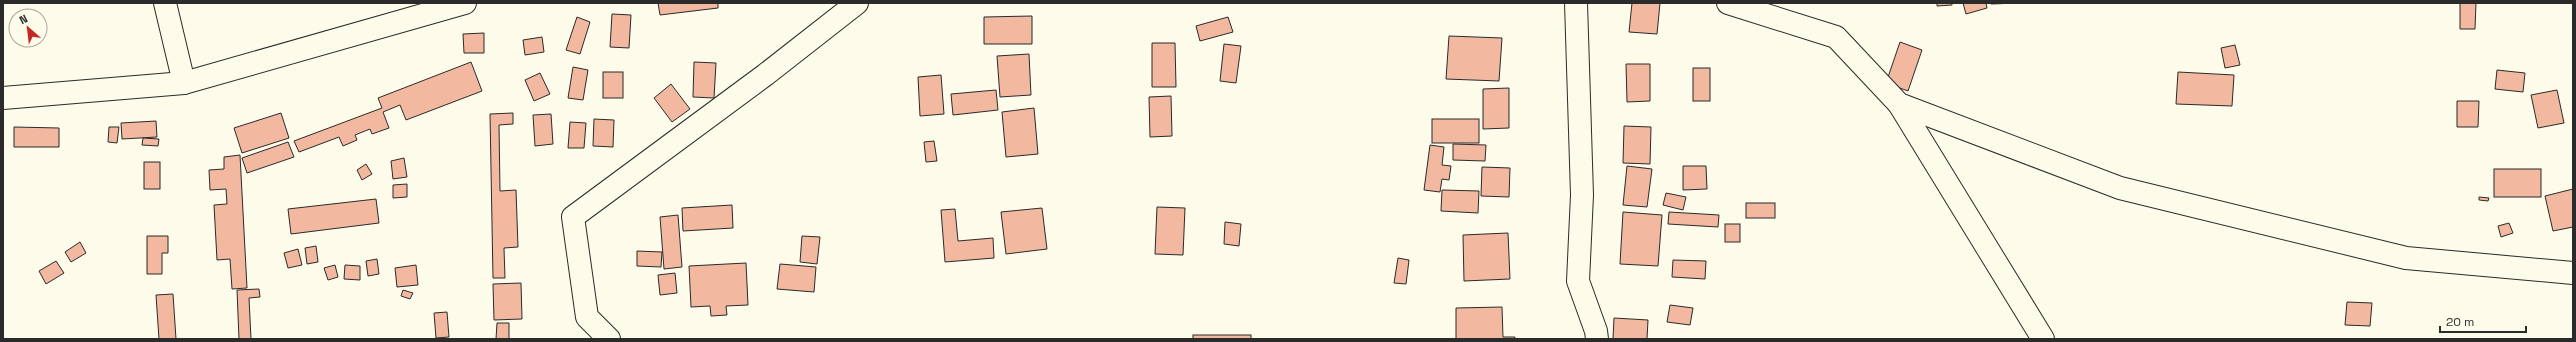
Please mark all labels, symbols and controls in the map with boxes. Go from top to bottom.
north arrow [8,8,48,48]
text: N [17,11,30,27]
scale bar [2440,308,2526,334]
text: 20 m [2446,314,2474,330]

